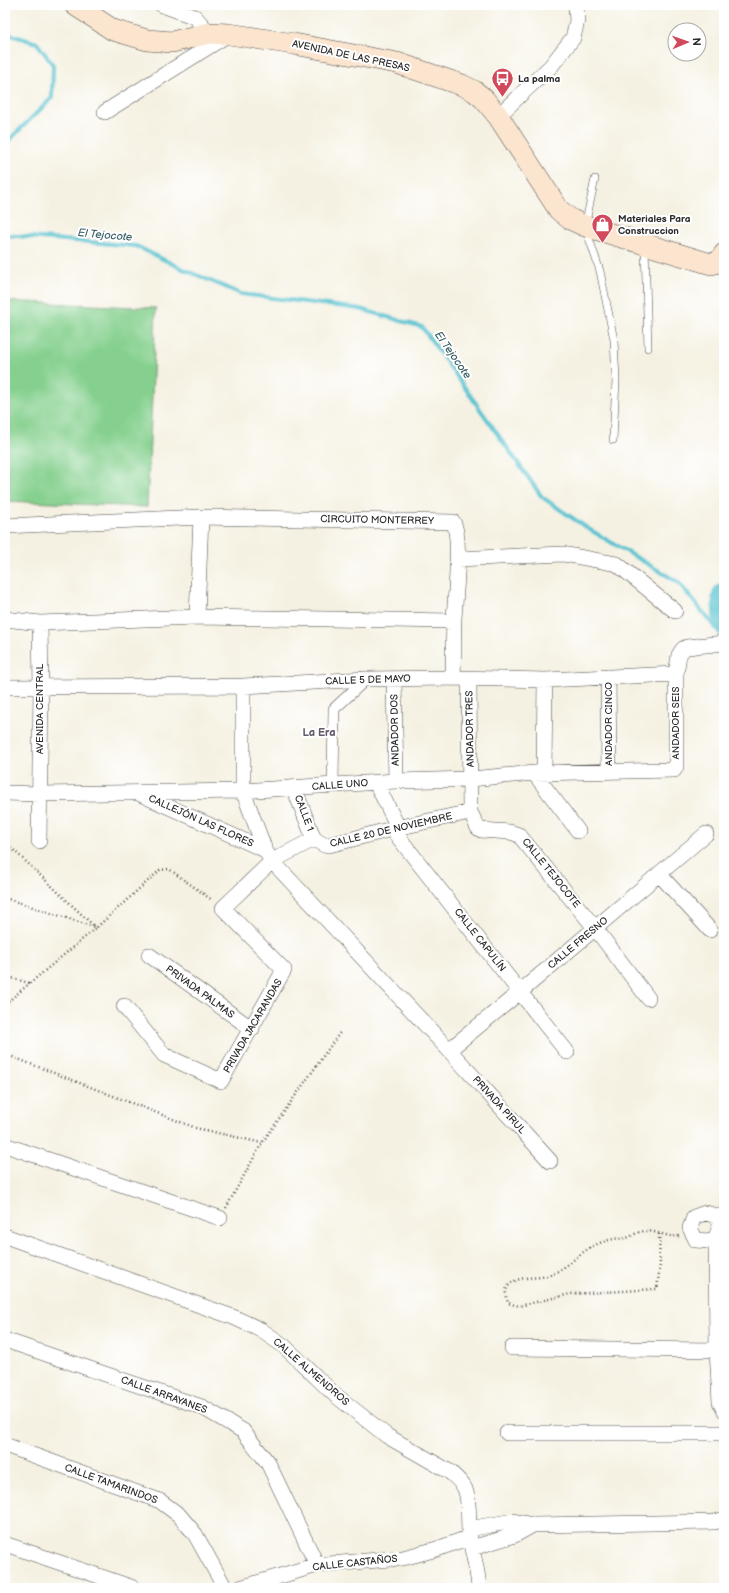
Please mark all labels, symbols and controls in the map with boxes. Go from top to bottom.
north arrow [667,22,707,62]
text: N [690,37,703,46]
street label: AVENIDA DE LAS PRESAS [291,38,411,74]
bus stop icon: La palma [490,66,516,99]
place label: La palma [518,73,561,85]
shop icon: Materiales Para Construccion [590,212,616,245]
place label: Materiales Para Construccion [618,213,691,237]
water label: El Tejocote [77,226,133,244]
water label: El Tejocote [432,329,474,382]
street label: CIRCUITO MONTERREY [320,513,434,527]
street label: AVENIDA CENTRAL [34,663,46,754]
street label: CALLE 5 DE MAYO [325,672,411,687]
street label: ANDADOR CINCO [603,682,615,766]
street label: ANDADOR SEIS [670,687,682,759]
street label: ANDADOR TRES [463,690,477,768]
street label: ANDADOR DOS [388,694,402,766]
district label: La Era [302,726,336,739]
street label: CALLE UNO [311,777,369,793]
street label: CALLEJÓN LAS FLORES [146,792,256,850]
street label: CALLE 1 [292,793,316,833]
street label: CALLE 20 DE NOVIEMBRE [329,810,454,850]
street label: CALLE TEJOCOTE [519,836,583,910]
street label: CALLE CAPULÍN [452,906,508,974]
street label: CALLE FRESNO [545,914,611,972]
street label: PRIVADA PALMAS [163,963,237,1021]
street label: PRIVADA JACARANDAS [221,977,285,1075]
street label: PRIVADA PIRUL [470,1074,528,1136]
street label: CALLE ALMENDROS [271,1336,351,1408]
street label: CALLE ARRAYANES [119,1374,209,1416]
street label: CALLE TAMARINDOS [63,1462,159,1506]
street label: CALLE CASTAÑOS [312,1553,398,1573]

